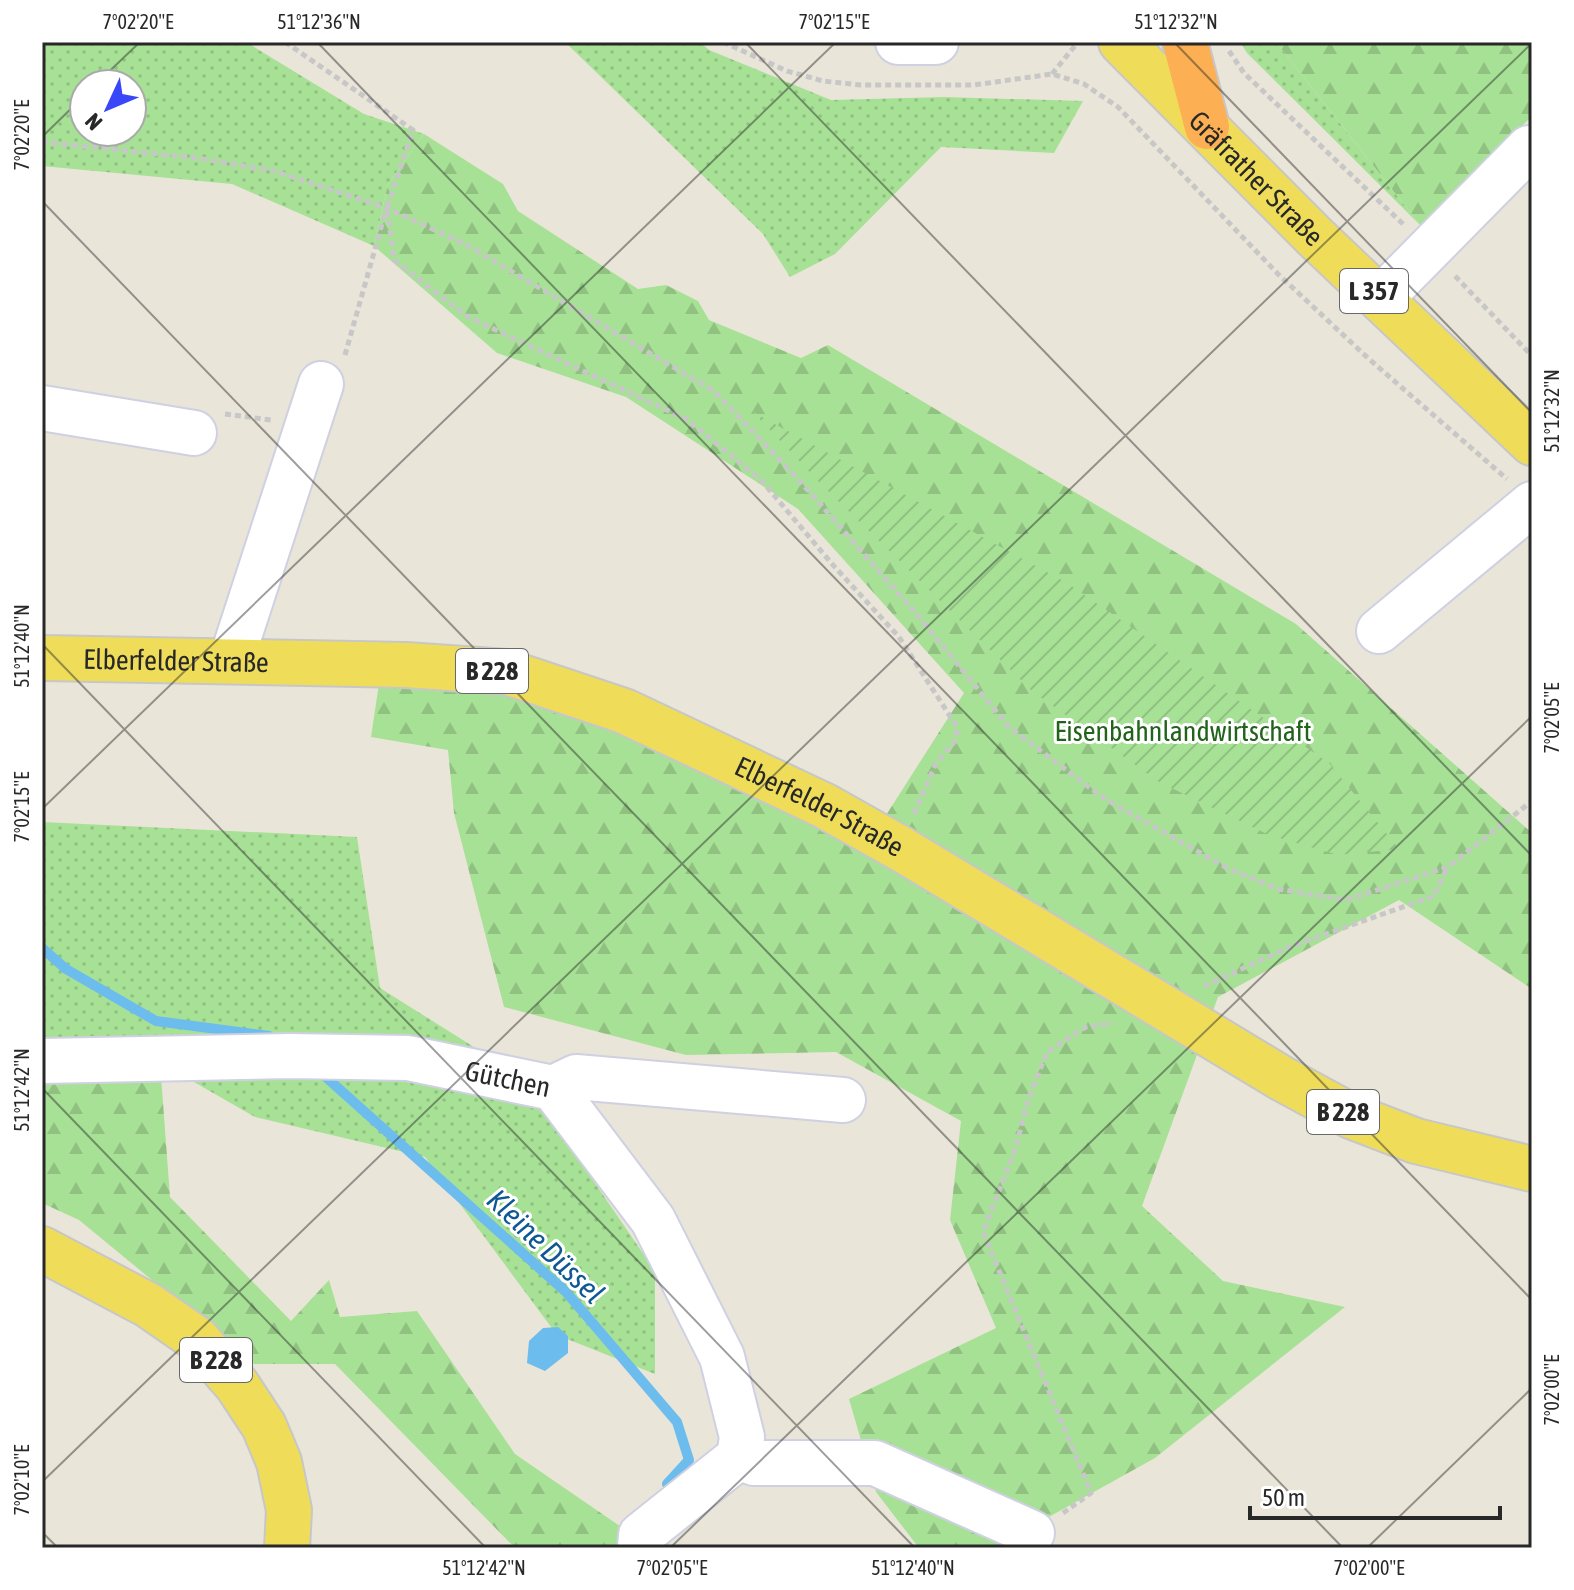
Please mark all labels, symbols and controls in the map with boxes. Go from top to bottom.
text: 7°02'20"E [103,10,174,33]
text: 51°12'36"N [277,10,361,33]
text: 7°02'15"E [799,10,870,33]
text: 51°12'32"N [1134,10,1218,33]
north arrow [68,68,148,148]
text: 7°02'20"E [10,99,33,170]
street label: Gräfrather Straße [1183,104,1330,252]
text: N [80,108,107,136]
road number: L 357 [1340,269,1408,313]
text: 51°12'32"N [1540,369,1563,453]
text: 51°12'40"N [10,604,33,688]
street label: Elberfelder Straße [83,643,269,678]
road number: B 228 [456,649,528,693]
text: 7°02'05"E [1540,682,1563,753]
park label: Eisenbahnlandwirtschaft [1054,715,1312,747]
street label: Elberfelder Straße [730,750,909,863]
text: 7°02'15"E [10,771,33,842]
text: 51°12'42"N [10,1048,33,1132]
street label: Gütchen [462,1054,553,1103]
road number: B 228 [1307,1090,1379,1134]
water label: Kleine Düssel [481,1182,611,1310]
road number: B 228 [180,1338,252,1382]
text: 7°02'00"E [1540,1354,1563,1425]
text: 7°02'10"E [10,1444,33,1515]
scale bar [1250,1470,1500,1520]
text: 50 m [1262,1484,1305,1511]
text: 51°12'42"N [442,1556,526,1579]
text: 7°02'05"E [637,1556,708,1579]
text: 51°12'40"N [871,1556,955,1579]
text: 7°02'00"E [1334,1556,1405,1579]

